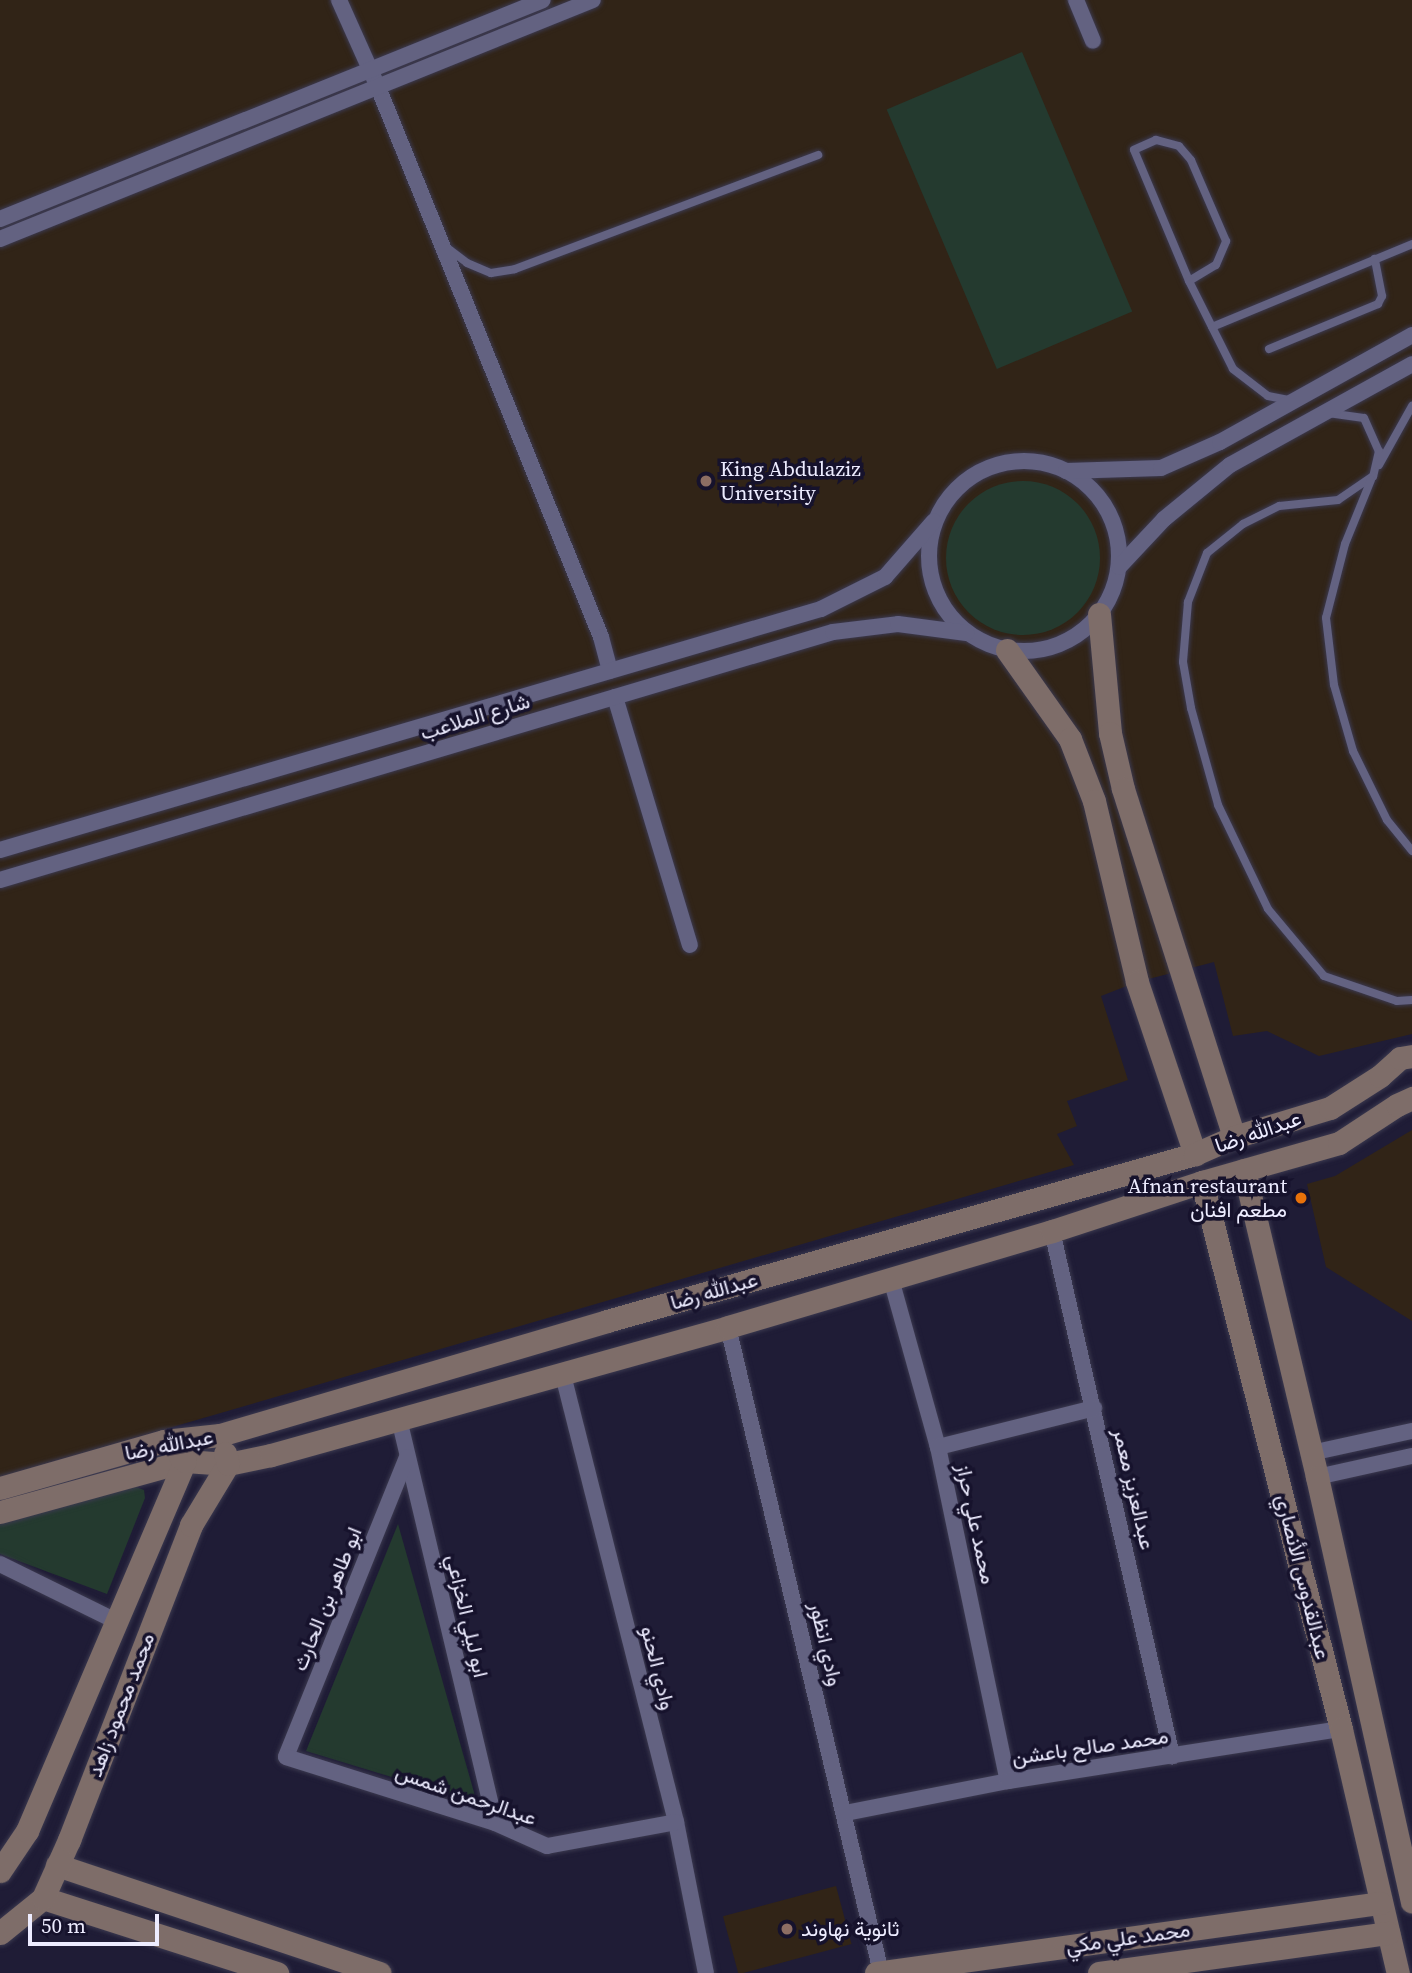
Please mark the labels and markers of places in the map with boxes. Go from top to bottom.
place label: King Abdulaziz University [720,456,861,506]
marker: King Abdulaziz University [698,473,714,489]
place label: Afnan restaurant مطعم افنان [1128,1173,1287,1223]
marker: Afnan restaurant مطعم افنان [1293,1190,1309,1206]
place label: ثانوية نهاوند [801,1916,900,1942]
marker: ثانوية نهاوند [779,1921,795,1937]

